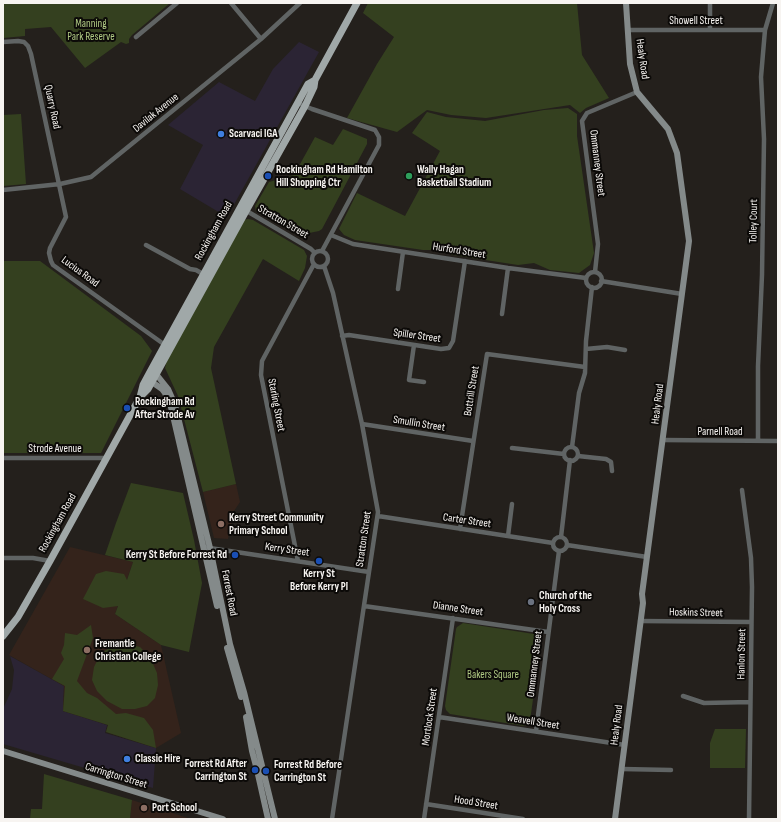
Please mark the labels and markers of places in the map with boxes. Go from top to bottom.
place label: Scarvaci IGA [229,127,278,141]
marker: Scarvaci IGA [216,129,226,139]
place label: Rockingham Rd Hamilton Hill Shopping Ctr [276,163,373,189]
place label: Wally Hagan Basketball Stadium [417,163,491,189]
marker: Rockingham Rd Hamilton Hill Shopping Ctr [263,171,273,181]
marker: Wally Hagan Basketball Stadium [404,171,414,181]
place label: Rockingham Rd After Strode Av [135,395,195,421]
marker: Rockingham Rd After Strode Av [122,403,132,413]
place label: Kerry Street Community Primary School [229,511,324,537]
marker: Kerry Street Community Primary School [216,519,226,529]
place label: Kerry St Before Forrest Rd [126,548,227,562]
marker: Kerry St Before Forrest Rd [230,550,240,560]
marker: Kerry St Before Kerry Pl [314,556,324,566]
place label: Kerry St Before Kerry Pl [290,567,348,593]
place label: Church of the Holy Cross [539,589,592,615]
marker: Church of the Holy Cross [526,597,536,607]
place label: Fremantle Christian College [95,637,161,663]
marker: Fremantle Christian College [82,645,92,655]
place label: Classic Hire [135,752,180,766]
marker: Classic Hire [122,754,132,764]
place label: Forrest Rd After Carrington St [185,757,247,783]
place label: Forrest Rd Before Carrington St [274,758,342,784]
marker: Forrest Rd After Carrington St [250,765,260,775]
marker: Forrest Rd Before Carrington St [261,766,271,776]
place label: Port School [152,801,197,815]
marker: Port School [139,803,149,813]

